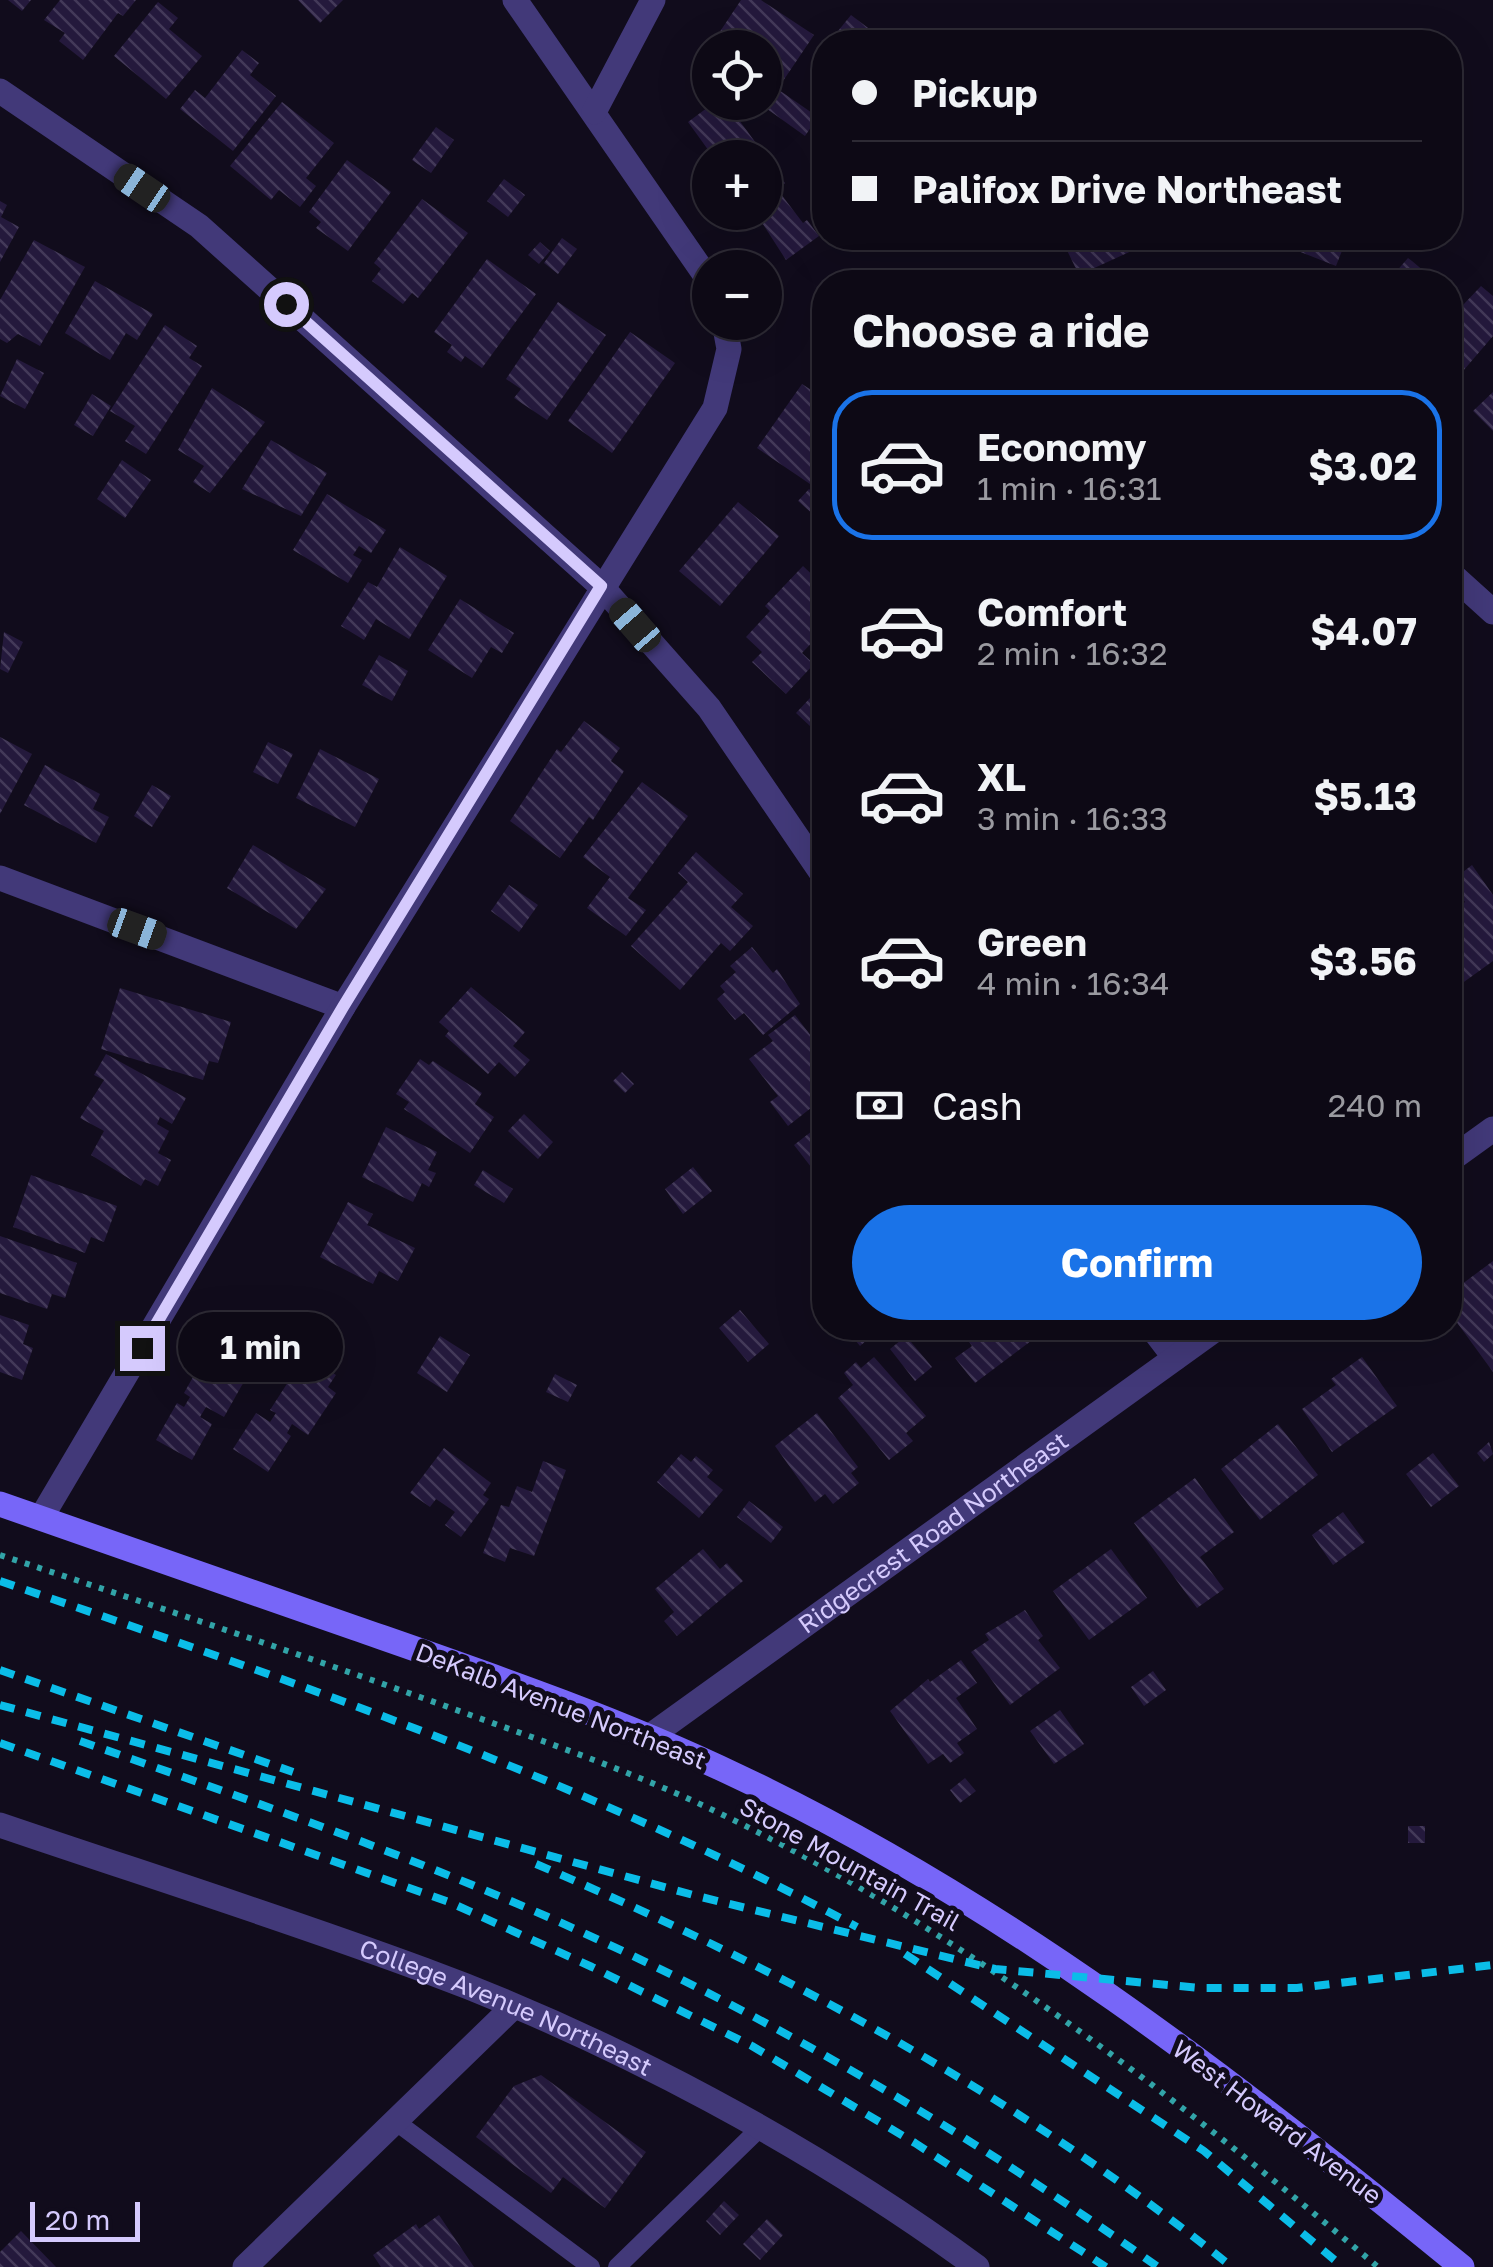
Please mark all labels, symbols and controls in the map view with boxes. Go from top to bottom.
map controls [692,30,782,340]
button: locate [692,30,782,120]
text: Pickup [912,70,1038,115]
button: + [692,140,782,230]
car [109,159,175,217]
text: Palifox Drive Northeast [912,166,1342,211]
button: − [692,250,782,340]
route start [264,282,309,327]
text: Choose a ride [852,303,1150,357]
icon: car [857,420,947,510]
text: Economy [977,424,1146,469]
text: $3.02 [1308,443,1417,488]
text: 1 min · 16:31 [977,469,1161,507]
icon: car [857,585,947,675]
text: Comfort [977,589,1127,634]
car [604,593,666,657]
text: $4.07 [1310,608,1417,653]
text: 2 min · 16:32 [977,634,1168,672]
icon: car [857,750,947,840]
text: XL [977,754,1026,799]
text: $5.13 [1313,773,1417,818]
text: 3 min · 16:33 [977,799,1168,837]
car [104,905,170,953]
icon: car [857,915,947,1005]
text: Green [977,919,1087,964]
text: $3.56 [1309,938,1417,983]
text: 4 min · 16:34 [977,964,1169,1002]
icon: cash [852,1078,907,1133]
text: Cash [932,1083,1023,1128]
text: 240 m [1328,1086,1422,1124]
button: Confirm [852,1205,1422,1320]
callout: 1 min [177,1313,342,1383]
route end [120,1326,165,1371]
text: 1 min [220,1328,301,1366]
street label: Ridgecrest Road Northeast [792,1424,1074,1640]
street label: DeKalb Avenue Northeast [411,1636,711,1775]
street label: Stone Mountain Trail [735,1790,966,1937]
street label: College Avenue Northeast [356,1932,658,2082]
street label: West Howard Avenue [1167,2033,1388,2210]
scale bar [30,2197,140,2242]
text: 20 m [45,2203,110,2236]

